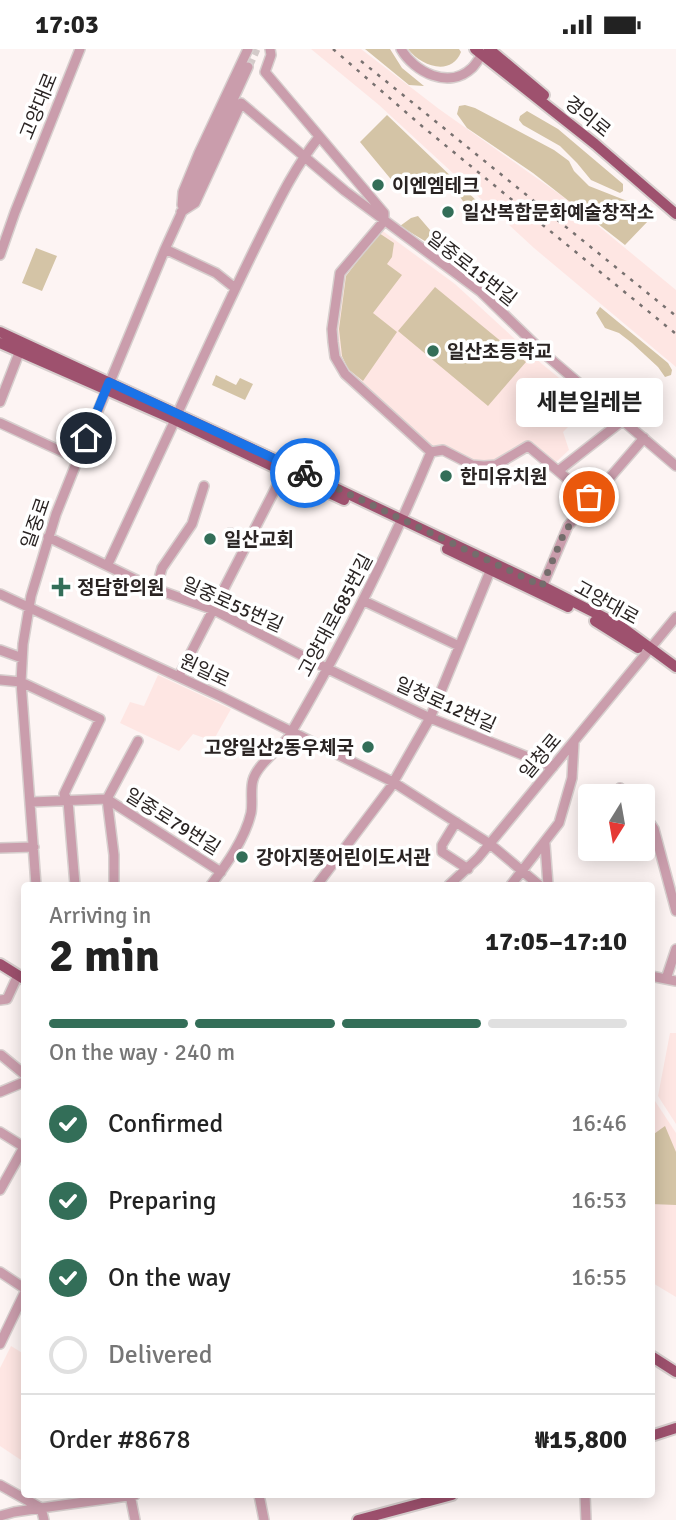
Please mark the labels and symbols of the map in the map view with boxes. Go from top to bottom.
street label: 고양대로 [15,69,63,143]
street label: 경의로 [559,91,615,143]
place label: 이엔엠테크 [392,174,479,198]
marker: 이엔엠테크 [370,177,386,193]
place label: 일산복합문화예술창작소 [462,201,654,225]
marker: 일산복합문화예술창작소 [440,204,456,220]
street label: 일중로15번길 [421,226,521,311]
place label: 일산초등학교 [447,340,552,364]
marker: 일산초등학교 [425,343,441,359]
callout: 세븐일레븐 [516,378,662,427]
pin [56,408,116,468]
courier [270,438,340,508]
place label: 한미유치원 [460,465,547,489]
pin [559,467,619,527]
marker: 한미유치원 [438,468,454,484]
street label: 일중로 [16,495,56,552]
place label: 일산교회 [224,528,294,552]
marker: 일산교회 [202,531,218,547]
street label: 고양대로685번길 [293,550,378,681]
street label: 일중로55번길 [178,572,287,638]
street label: 고양대로 [570,575,643,630]
place label: 정담한의원 [77,576,164,600]
marker: 정담한의원 [51,577,71,597]
street label: 원일로 [176,649,233,693]
street label: 일청로12번길 [391,672,500,738]
street label: 일청로 [515,729,567,784]
place label: 고양일산2동우체국 [204,736,354,760]
marker: 고양일산2동우체국 [360,739,376,755]
street label: 일중로79번길 [120,783,225,861]
north arrow [578,784,654,861]
place label: 강아지똥어린이도서관 [256,846,431,870]
marker: 강아지똥어린이도서관 [234,849,250,865]

